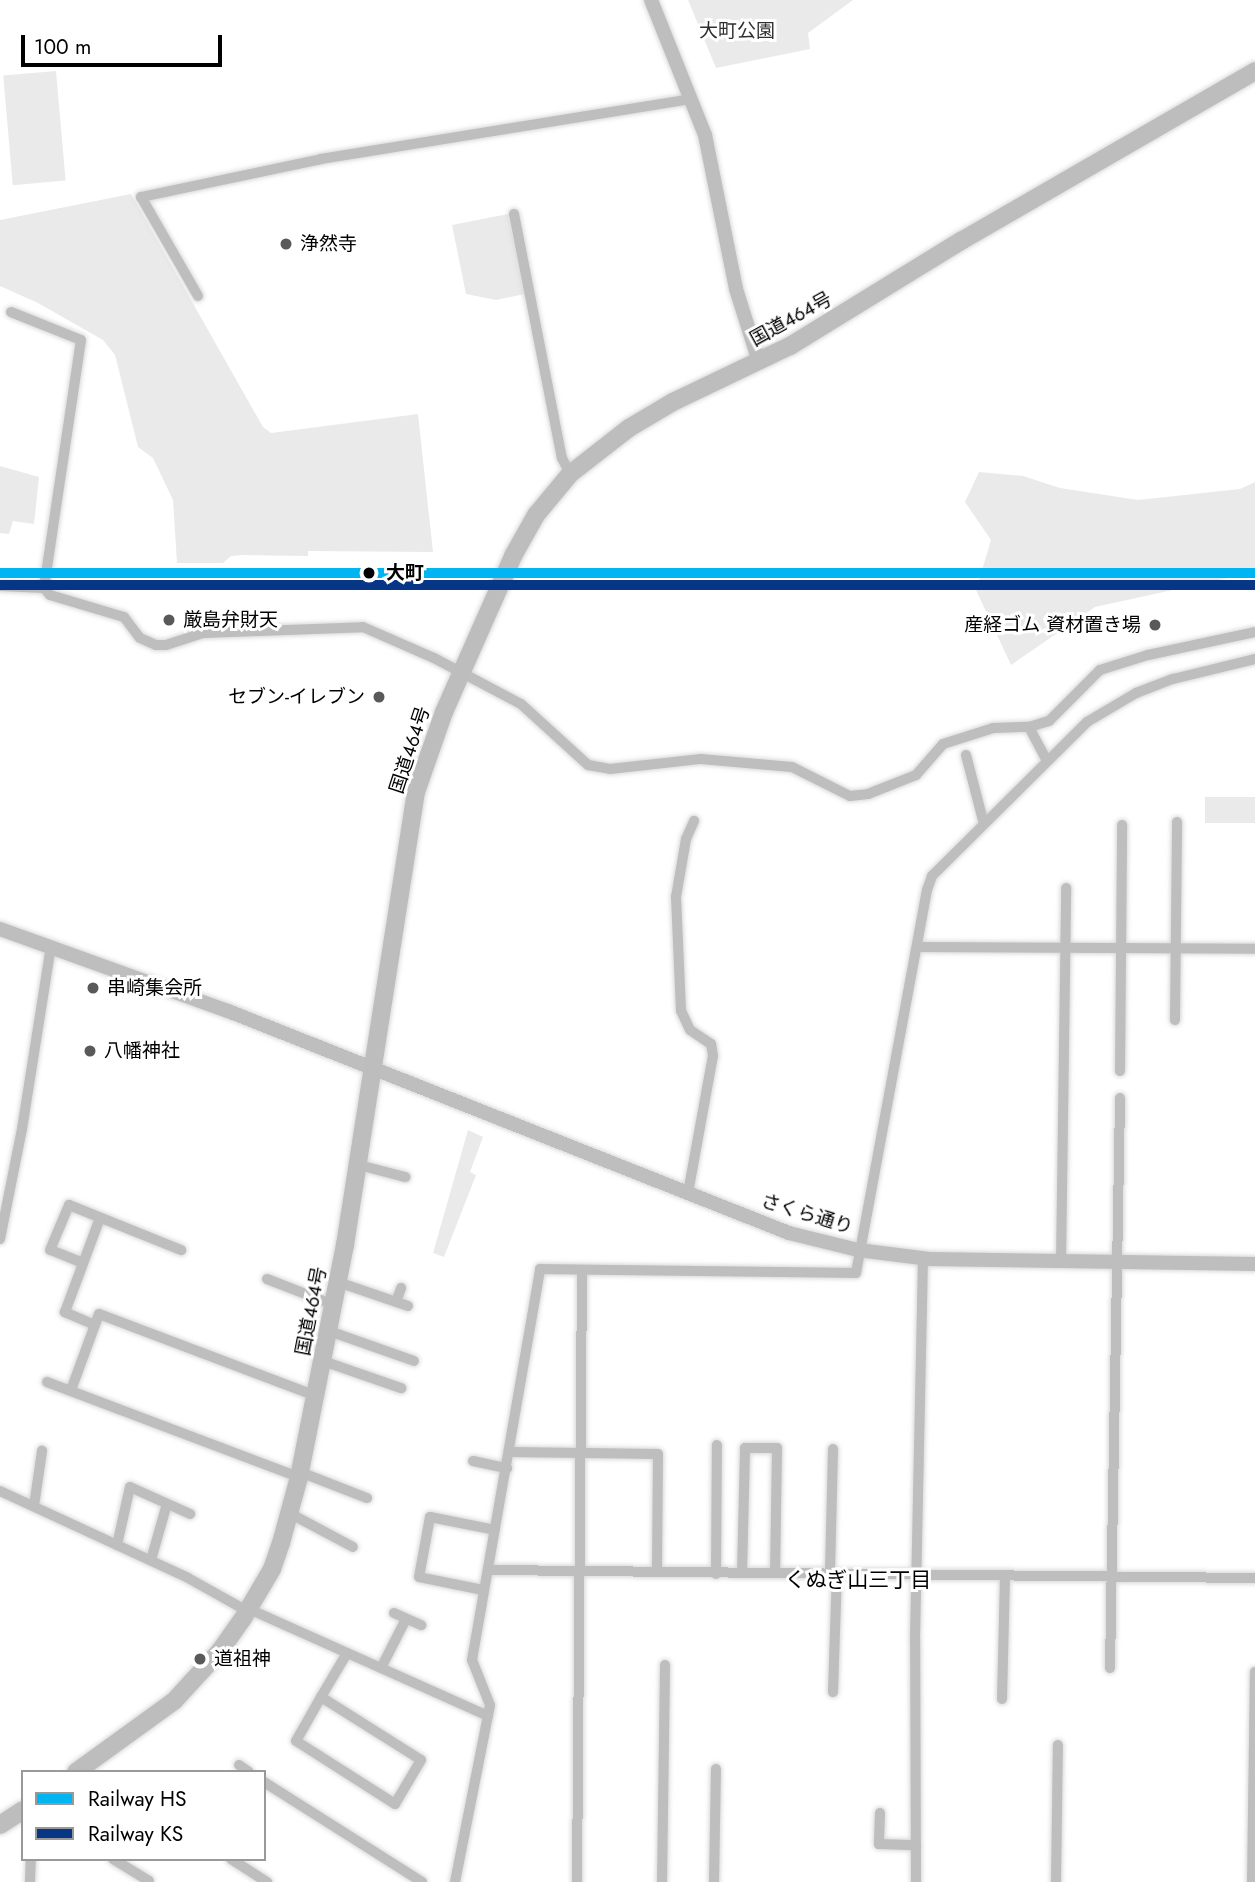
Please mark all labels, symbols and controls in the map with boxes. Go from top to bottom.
park label: 大町公園 [699,20,775,42]
scale bar [24,21,226,65]
text: 100 m [34,32,91,62]
place label: 浄然寺 [300,233,357,255]
marker: 浄然寺 [278,236,294,252]
street label: 国道464号 [746,287,836,351]
marker: 大町 [358,562,380,584]
place label: 大町 [386,562,424,584]
place label: 厳島弁財天 [183,609,278,631]
marker: 厳島弁財天 [161,612,177,628]
place label: 産経ゴム 資材置き場 [964,614,1141,636]
marker: 産経ゴム 資材置き場 [1147,617,1163,633]
place label: セブン-イレブン [228,686,365,708]
marker: セブン-イレブン [371,689,387,705]
street label: 国道464号 [385,704,435,796]
place label: 串崎集会所 [107,977,202,999]
marker: 串崎集会所 [85,980,101,996]
place label: 八幡神社 [104,1040,180,1062]
marker: 八幡神社 [82,1043,98,1059]
street label: さくら通り [758,1189,856,1239]
street label: 国道464号 [291,1265,331,1357]
district label: くぬぎ山三丁目 [785,1567,931,1593]
place label: 道祖神 [214,1648,271,1670]
marker: 道祖神 [192,1651,208,1667]
legend [21,1770,266,1861]
text: Railway HS [88,1784,187,1814]
text: Railway KS [88,1819,183,1849]

